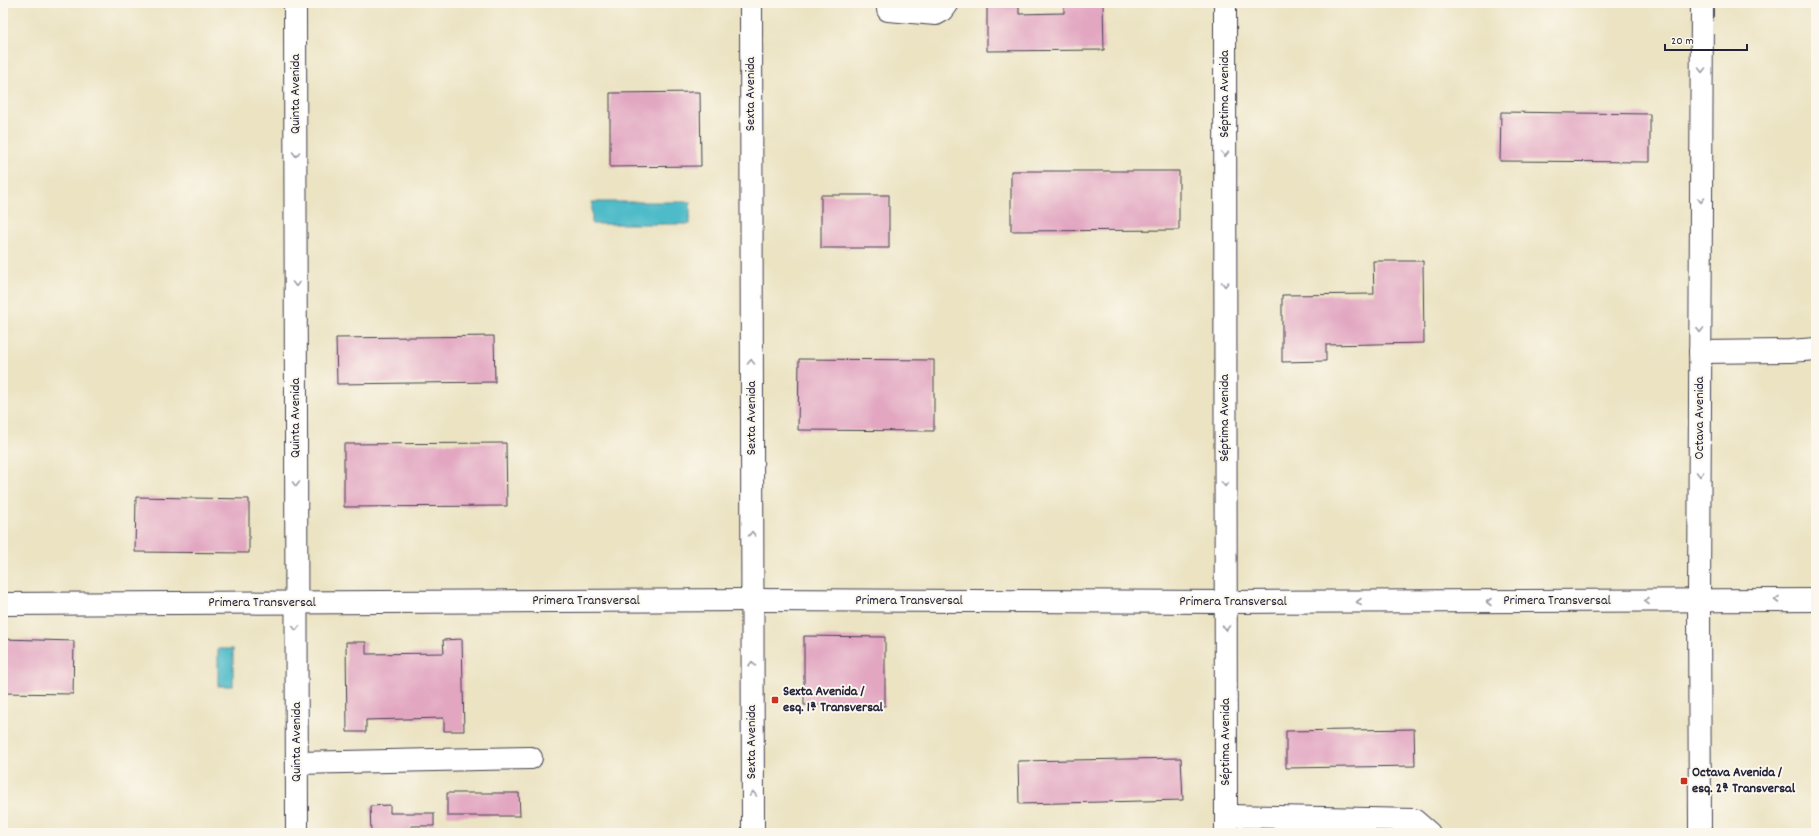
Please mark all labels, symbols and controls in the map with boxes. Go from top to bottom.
scale bar [1665,26,1747,52]
text: 20 m [1671,33,1694,50]
street label: Séptima Avenida [1215,50,1235,138]
street label: Quinta Avenida [286,54,306,134]
street label: Sexta Avenida [741,56,761,131]
one-way arrow [1698,67,1706,73]
one-way arrow [292,151,300,157]
one-way arrow [1221,151,1229,157]
one-way arrow [1697,197,1705,203]
one-way arrow [292,281,300,287]
one-way arrow [1221,281,1229,287]
one-way arrow [1696,327,1704,333]
one-way arrow [747,359,755,365]
street label: Séptima Avenida [1215,374,1235,462]
street label: Octava Avenida [1690,376,1710,459]
street label: Quinta Avenida [286,378,306,458]
street label: Sexta Avenida [742,380,762,455]
one-way arrow [1696,471,1704,477]
one-way arrow [292,481,300,487]
one-way arrow [1221,481,1229,487]
one-way arrow [748,531,756,537]
street label: Primera Transversal [532,591,640,611]
street label: Primera Transversal [855,591,963,611]
street label: Primera Transversal [1503,591,1611,611]
street label: Primera Transversal [1179,592,1287,612]
street label: Primera Transversal [208,593,316,613]
one-way arrow [1774,596,1780,604]
one-way arrow [1644,597,1650,605]
one-way arrow [1356,598,1362,606]
one-way arrow [1486,598,1492,606]
one-way arrow [292,625,300,631]
one-way arrow [1222,625,1230,631]
one-way arrow [748,661,756,667]
place label: Sexta Avenida / esq. 1ª Transversal [783,682,884,718]
marker: Sexta Avenida / esq. 1ª Transversal [770,695,780,705]
street label: Séptima Avenida [1216,698,1236,786]
street label: Quinta Avenida [287,702,307,782]
street label: Sexta Avenida [742,704,762,779]
place label: Octava Avenida / esq. 2ª Transversal [1692,763,1796,799]
marker: Octava Avenida / esq. 2ª Transversal [1679,776,1689,786]
one-way arrow [749,791,757,797]

